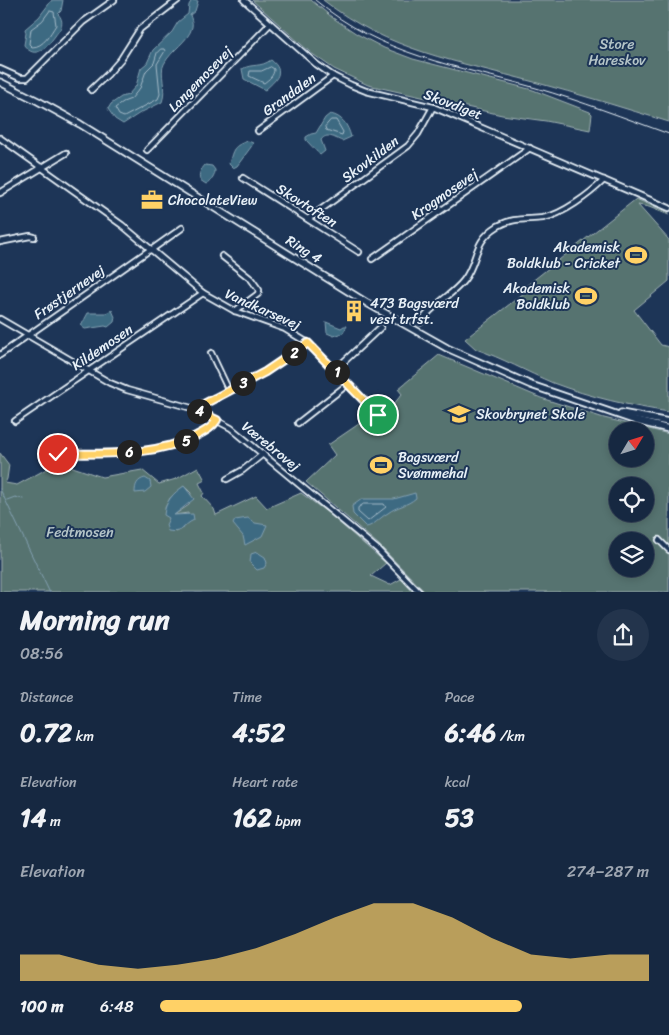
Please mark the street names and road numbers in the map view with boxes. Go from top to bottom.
street label: Langemosevej [162,40,239,118]
street label: Grandalen [257,66,322,123]
street label: Skovdiget [420,82,486,127]
street label: Skovkilden [336,129,405,190]
street label: Krogmosevej [405,161,484,227]
street label: Skovtoften [271,177,343,234]
street label: Ring 4 [280,228,327,271]
street label: Frøstjernevej [28,258,111,326]
street label: Vandkarsevej [221,282,305,338]
street label: Kildemosen [66,317,139,377]
street label: Værebrovej [236,415,306,478]

